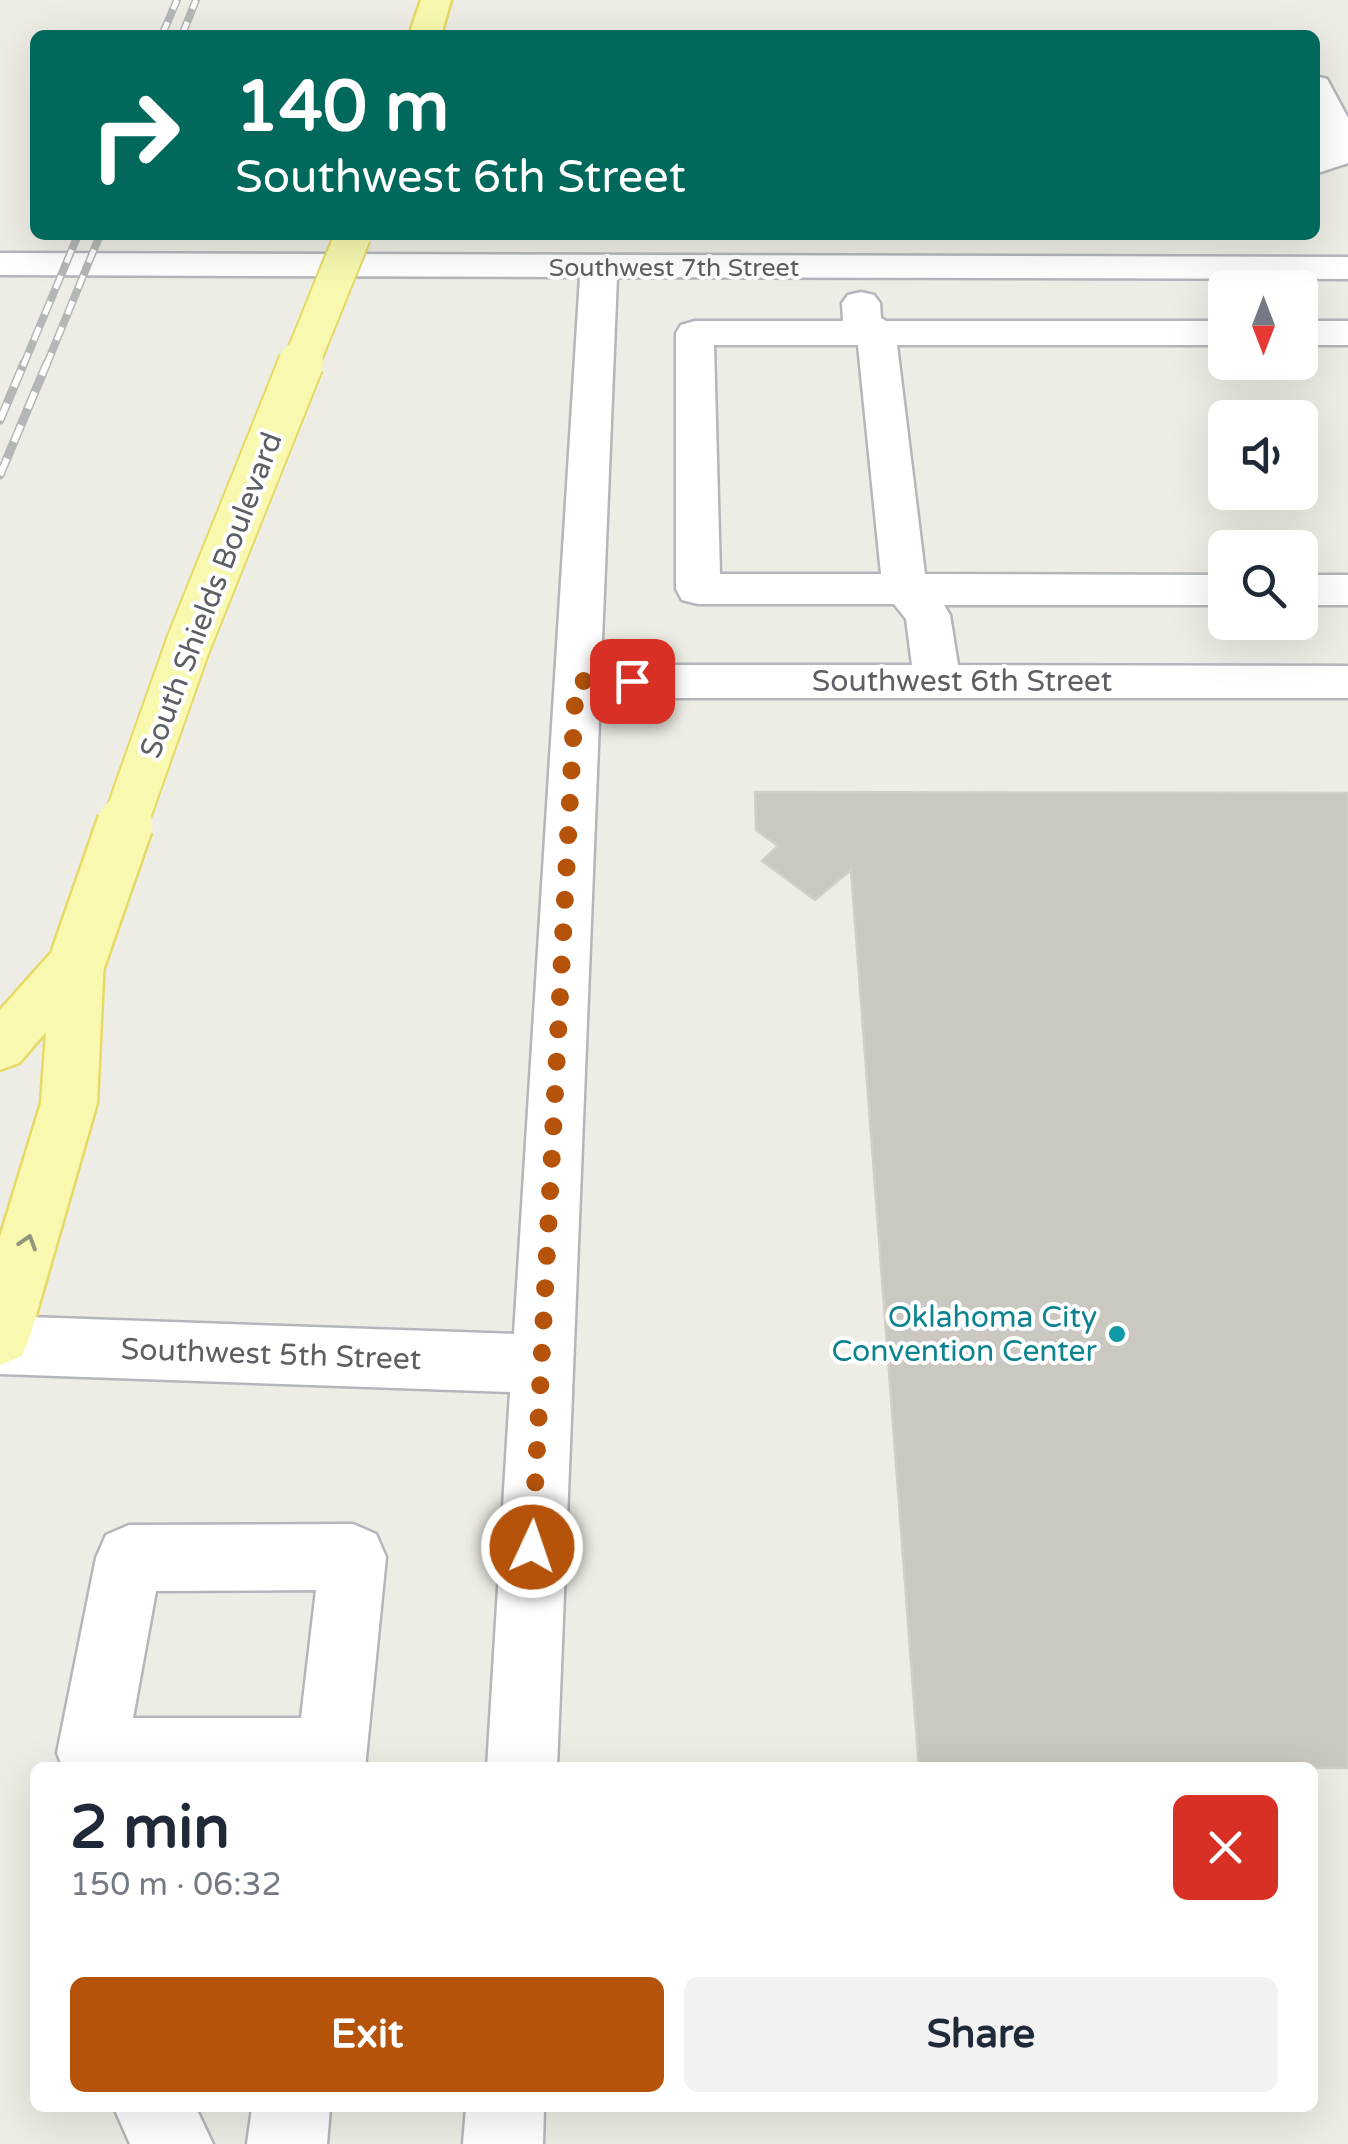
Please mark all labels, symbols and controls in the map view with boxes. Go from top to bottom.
text: 140 m [235,66,449,150]
icon: right [70,70,200,200]
text: Southwest 6th Street [235,151,686,205]
street label: Southwest 7th Street [549,253,800,283]
north arrow [1208,270,1318,380]
map controls [1208,270,1318,640]
button: sound [1208,400,1318,510]
street label: South Shields Boulevard [132,427,291,763]
button: search [1208,530,1318,640]
pin [590,639,675,724]
icon: arrive [605,654,660,709]
street label: Southwest 6th Street [812,663,1112,700]
one-way arrow [16,1234,37,1251]
place label: Oklahoma City Convention Center [832,1299,1097,1370]
marker: Oklahoma City Convention Center [1106,1323,1128,1345]
street label: Southwest 5th Street [120,1331,422,1378]
position arrow [480,1495,584,1599]
text: 2 min [70,1792,230,1864]
button: close [1173,1795,1278,1900]
text: 150 m · 06:32 [70,1866,282,1904]
button: Exit [70,1977,664,2092]
button: Share [684,1977,1278,2092]

